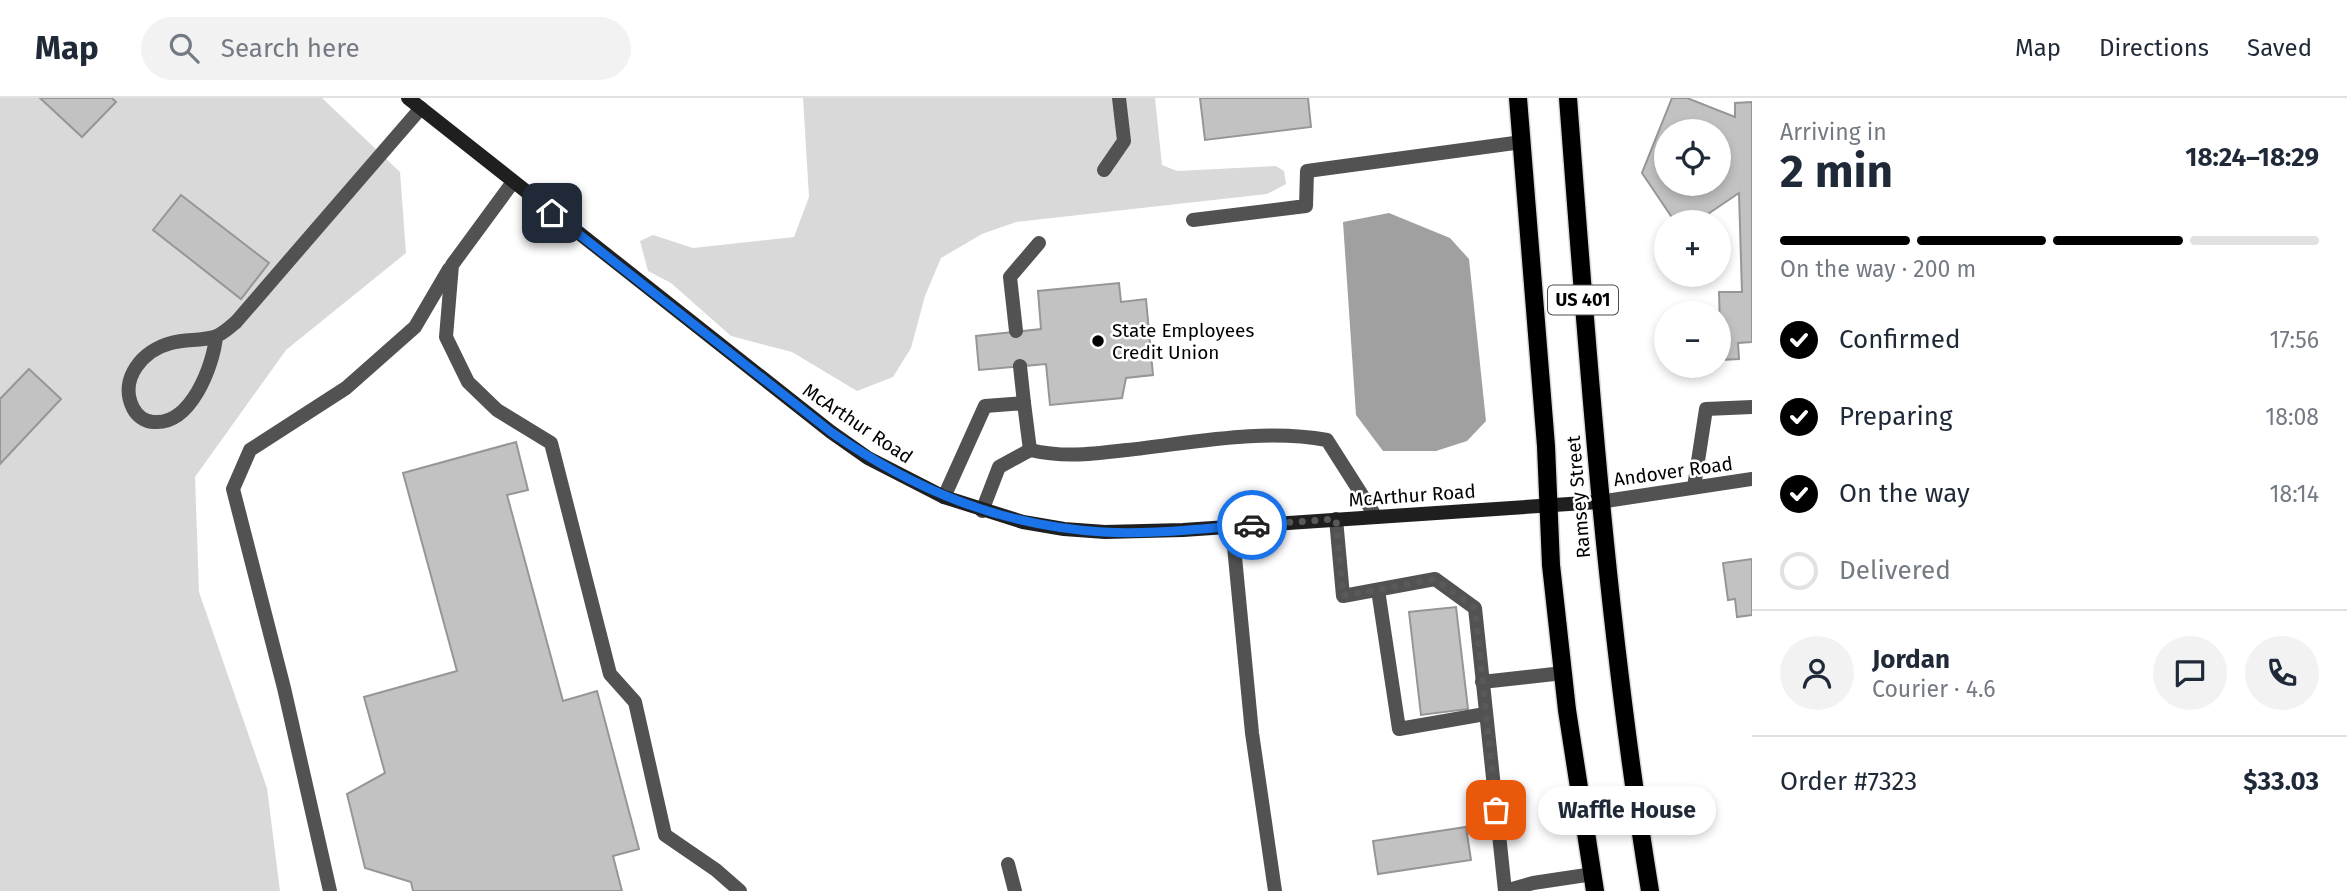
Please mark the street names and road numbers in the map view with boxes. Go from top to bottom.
road number: US 401 [1548,286,1618,314]
street label: McArthur Road [799,378,917,469]
street label: Ramsey Street [1562,435,1595,559]
street label: Andover Road [1612,452,1734,491]
street label: McArthur Road [1348,480,1476,511]

